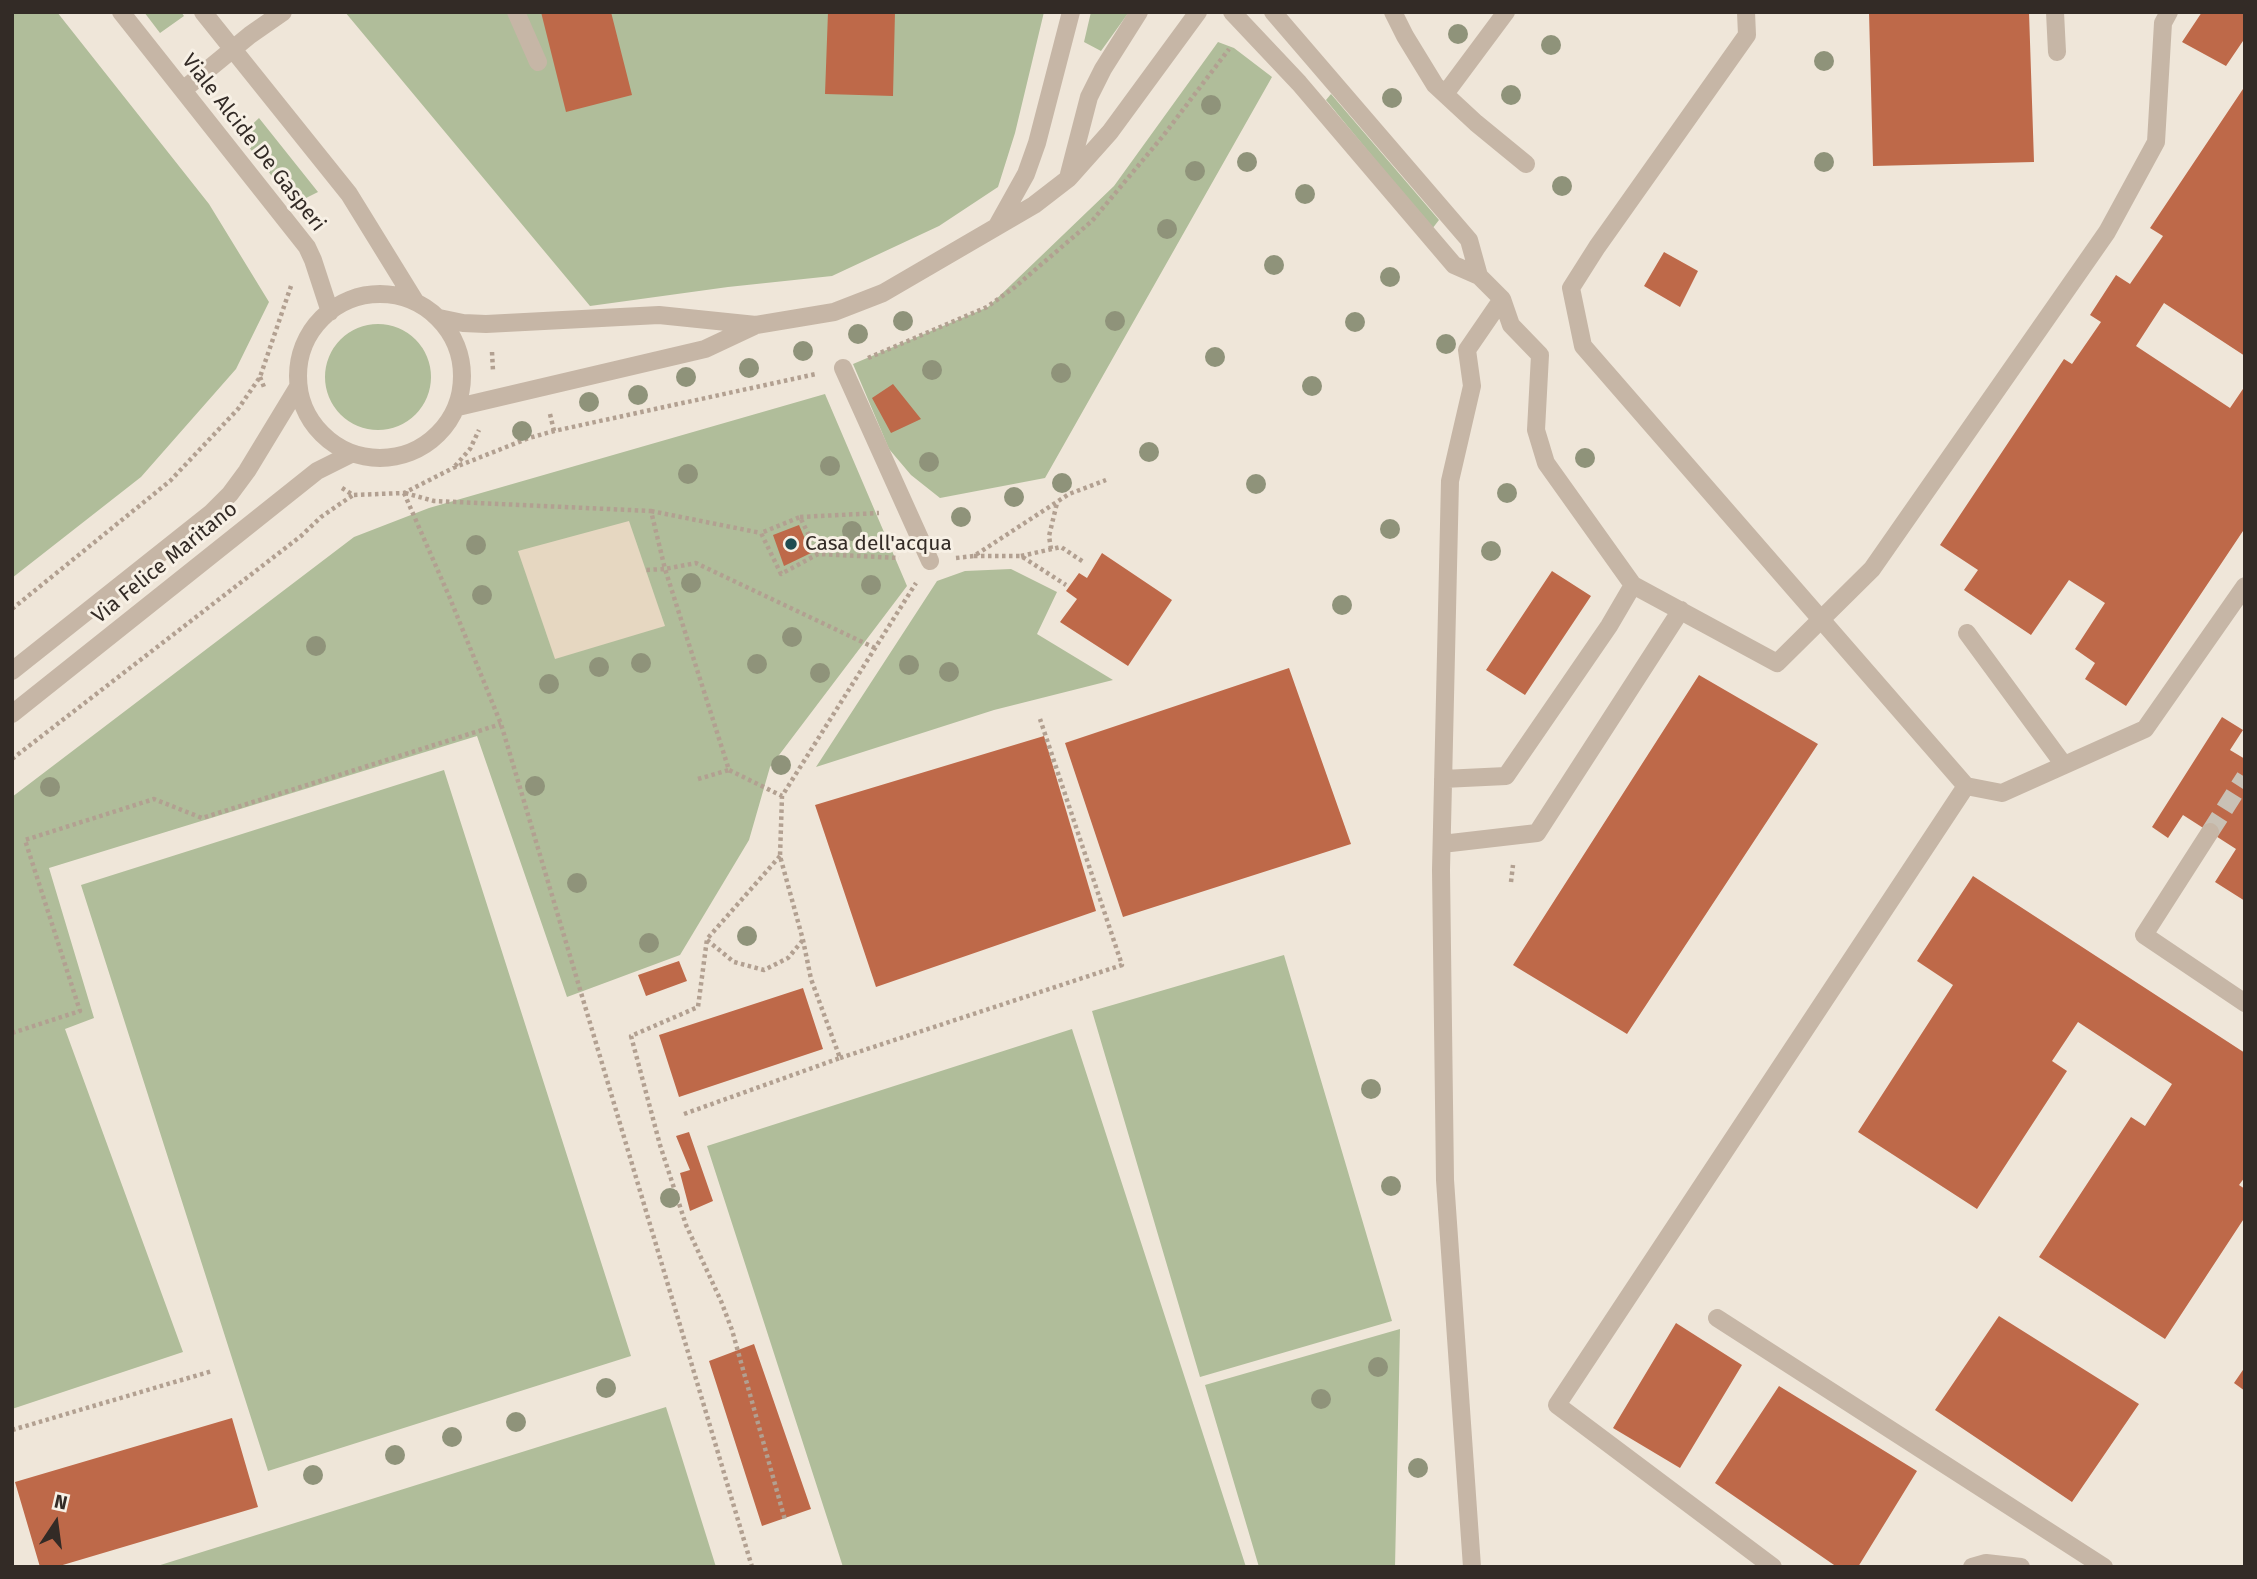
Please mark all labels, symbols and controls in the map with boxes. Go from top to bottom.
street label: Viale Alcide De Gasperi [176,49,330,237]
street label: Via Felice Maritano [87,497,243,629]
place label: Casa dell'acqua [805,531,952,557]
marker: Casa dell'acqua [783,536,799,552]
north arrow [21,1488,91,1558]
text: N [52,1489,70,1515]

